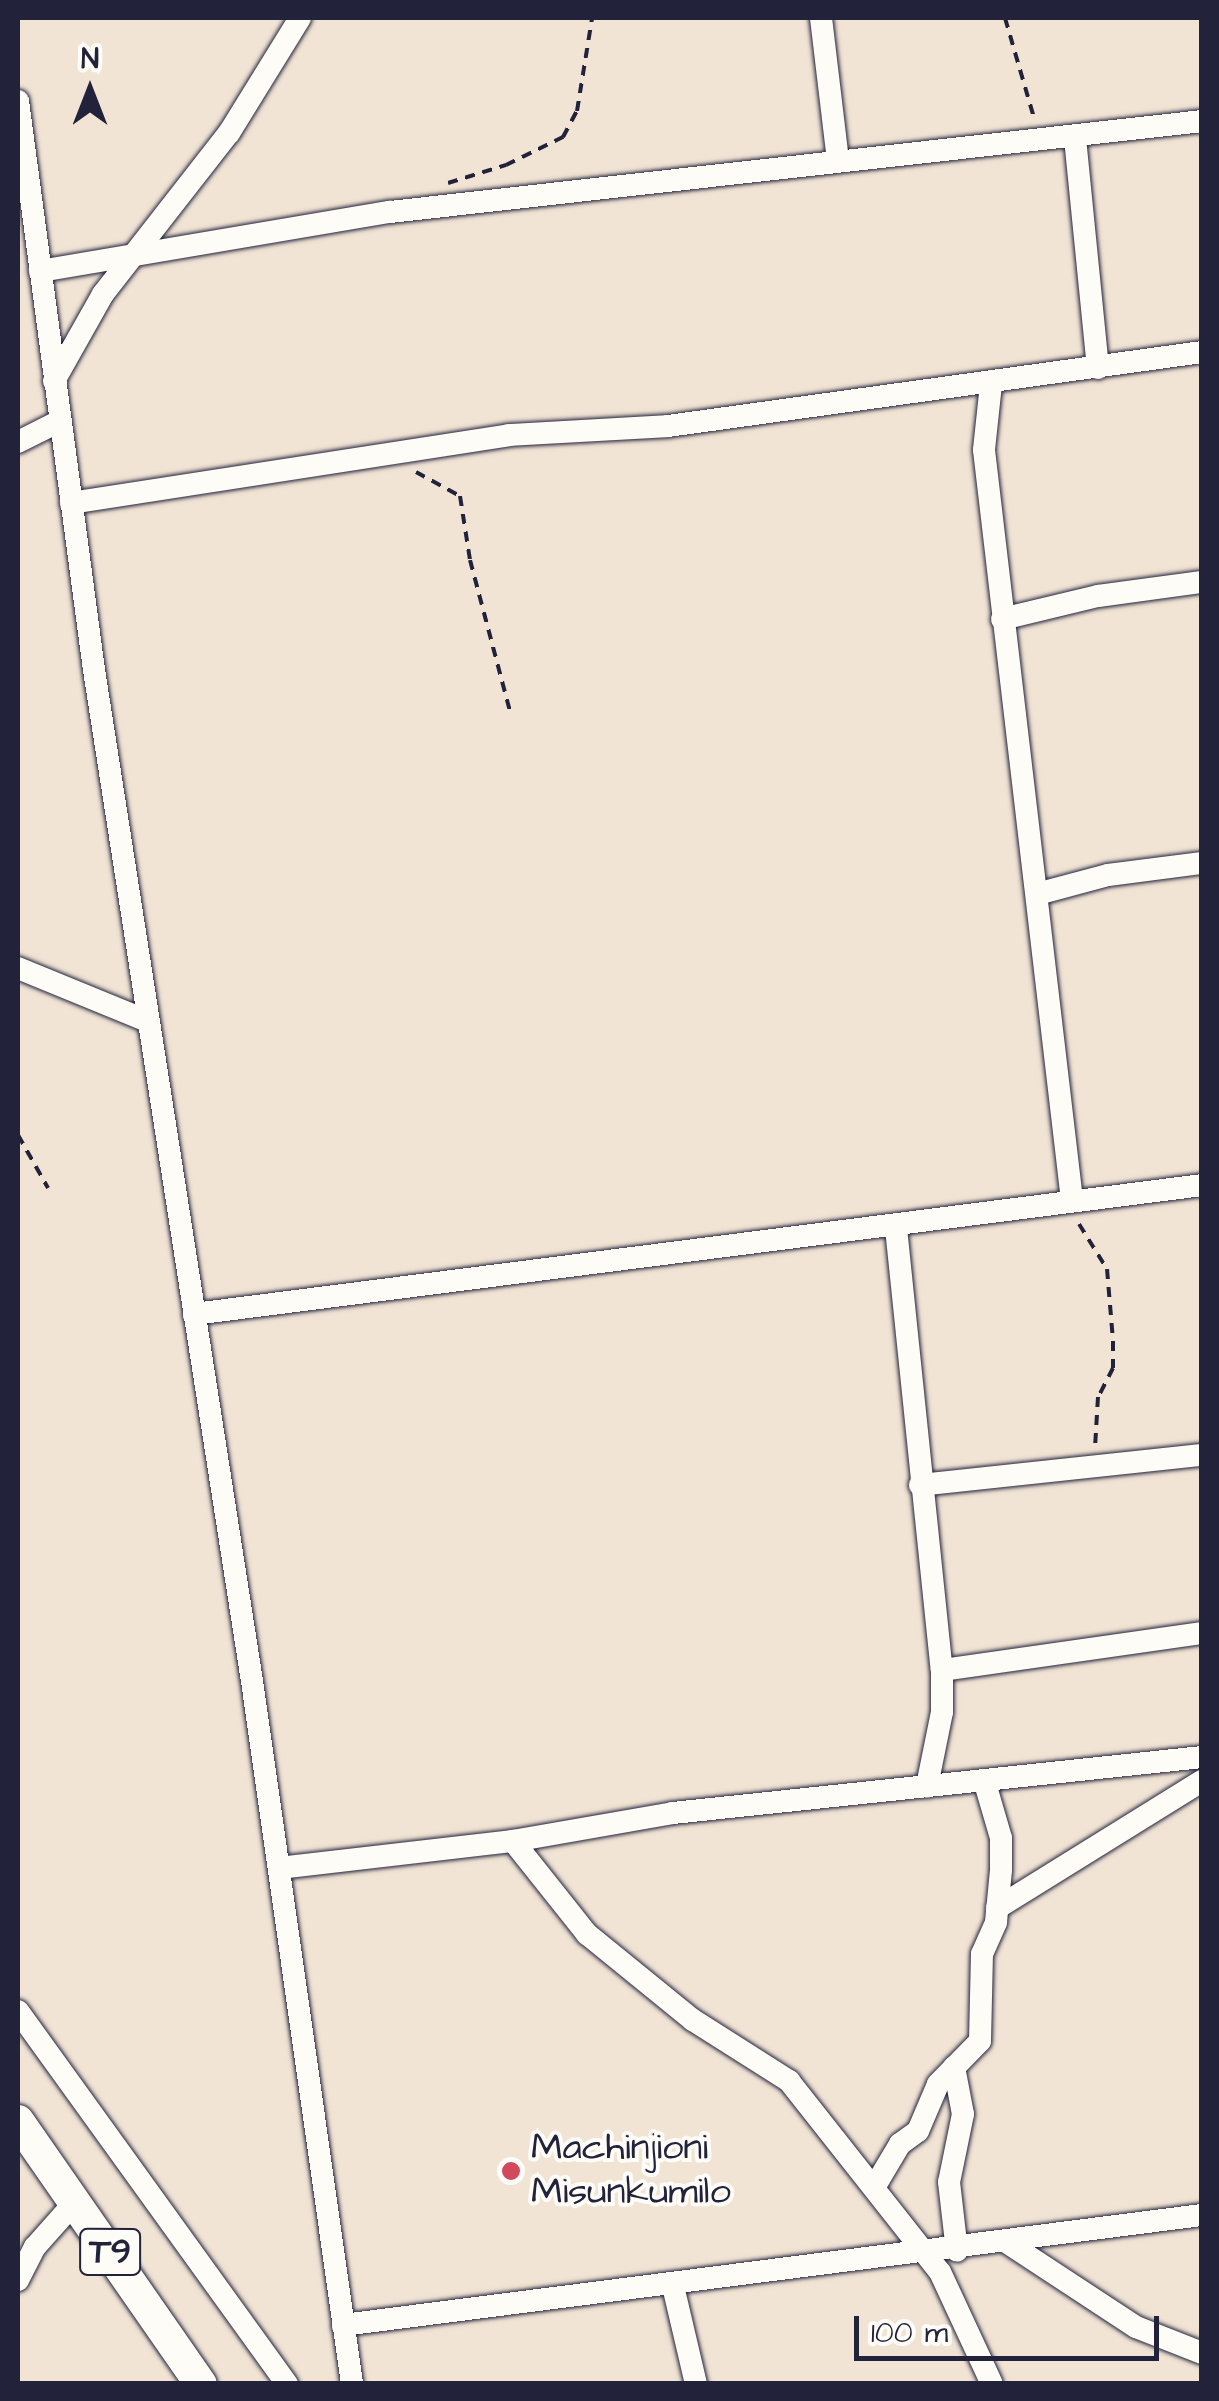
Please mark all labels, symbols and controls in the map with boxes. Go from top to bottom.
north arrow [40,40,140,140]
text: N [81,40,99,79]
place label: Machinjioni Misunkumilo [531,2126,731,2216]
marker: Machinjioni Misunkumilo [500,2160,522,2182]
road number: T9 [78,2222,142,2282]
scale bar [859,2296,1164,2358]
text: 100 m [871,2312,948,2354]

